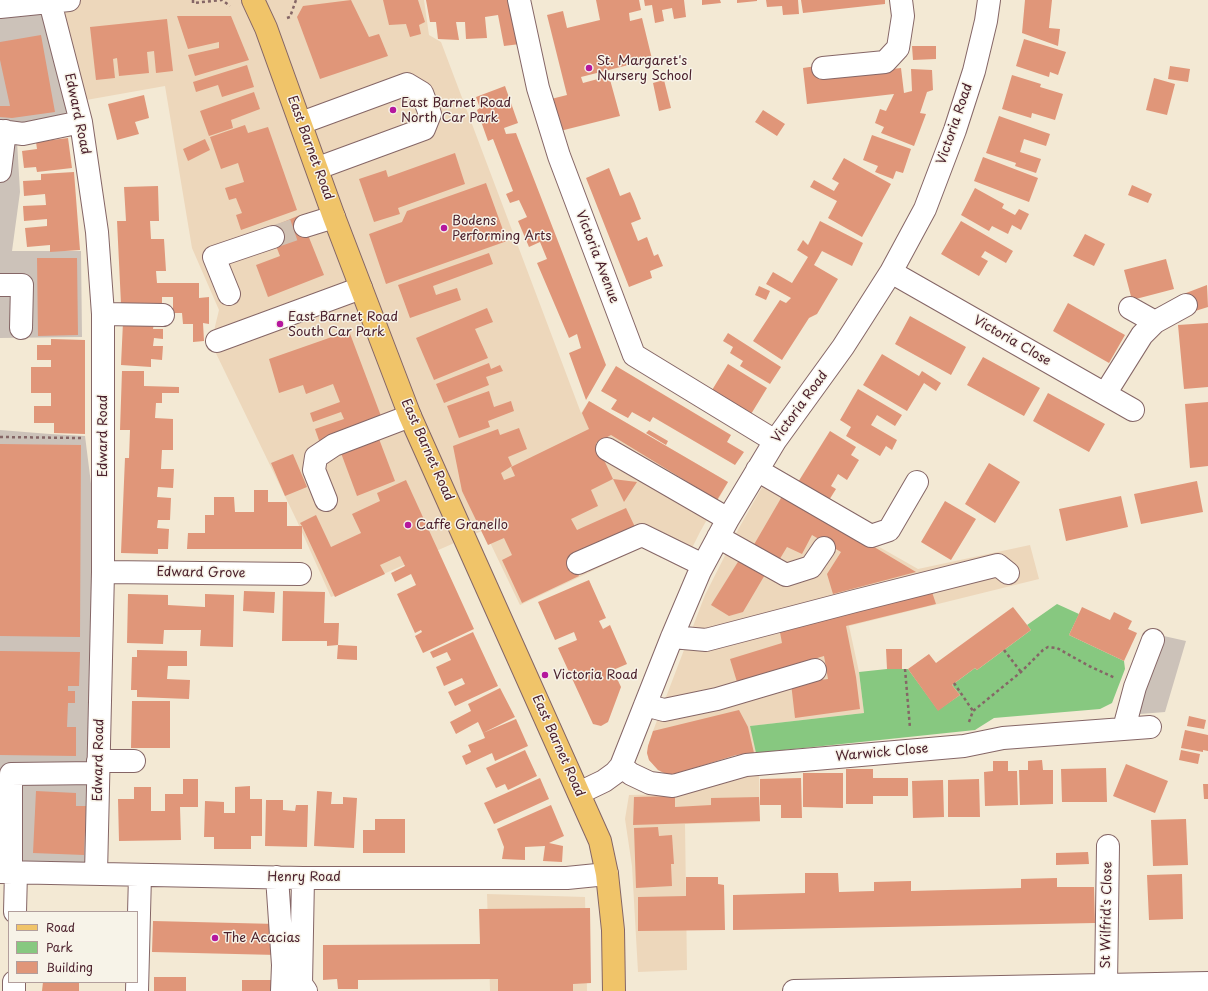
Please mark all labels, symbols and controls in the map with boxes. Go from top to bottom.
place label: St. Margaret's Nursery School [597,53,692,84]
marker: St. Margaret's Nursery School [584,63,594,73]
street label: Edward Road [61,72,93,156]
street label: Victoria Road [934,81,976,167]
street label: East Barnet Road [284,94,336,202]
place label: East Barnet Road North Car Park [401,95,511,126]
marker: East Barnet Road North Car Park [388,105,398,115]
street label: Victoria Avenue [572,208,622,306]
place label: Bodens Performing Arts [452,213,551,244]
marker: Bodens Performing Arts [439,223,449,233]
place label: East Barnet Road South Car Park [288,309,398,340]
street label: Victoria Close [970,313,1054,369]
marker: East Barnet Road South Car Park [275,319,285,329]
street label: Victoria Road [769,368,831,446]
street label: Edward Road [95,395,111,477]
street label: East Barnet Road [397,397,457,503]
place label: Caffe Granello [416,517,508,533]
marker: Caffe Granello [403,520,413,530]
street label: Edward Grove [156,564,246,582]
place label: Victoria Road [553,667,638,683]
marker: Victoria Road [540,670,550,680]
street label: East Barnet Road [528,693,588,799]
street label: Edward Road [90,719,108,801]
street label: Warwick Close [835,741,929,765]
street label: St Wilfrid's Close [1098,861,1116,969]
street label: Henry Road [267,869,341,885]
legend [8,911,138,983]
text: Road [46,918,75,936]
place label: The Acacias [223,930,300,946]
marker: The Acacias [210,933,220,943]
text: Park [46,938,73,956]
text: Building [46,958,93,976]

